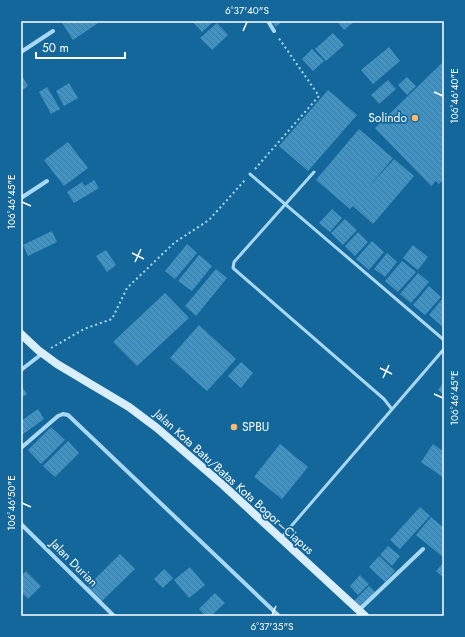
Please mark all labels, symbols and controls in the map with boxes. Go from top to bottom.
text: 6°37'40"S [225,3,269,18]
scale bar [36,34,125,60]
text: 50 m [42,39,69,57]
text: 106°46'40"E [447,68,462,124]
place label: Solindo [368,109,407,127]
marker: Solindo [410,113,420,123]
text: 106°46'45"E [4,174,19,230]
text: 106°46'45"E [447,370,462,426]
street label: Jalan Kota Batu/Batas Kota Bogor–Ciapus [149,404,318,559]
place label: SPBU [242,418,269,436]
marker: SPBU [229,422,239,432]
text: 106°46'50"E [4,475,19,531]
street label: Jalan Durian [45,534,102,591]
text: 6°37'35"S [250,619,294,634]

